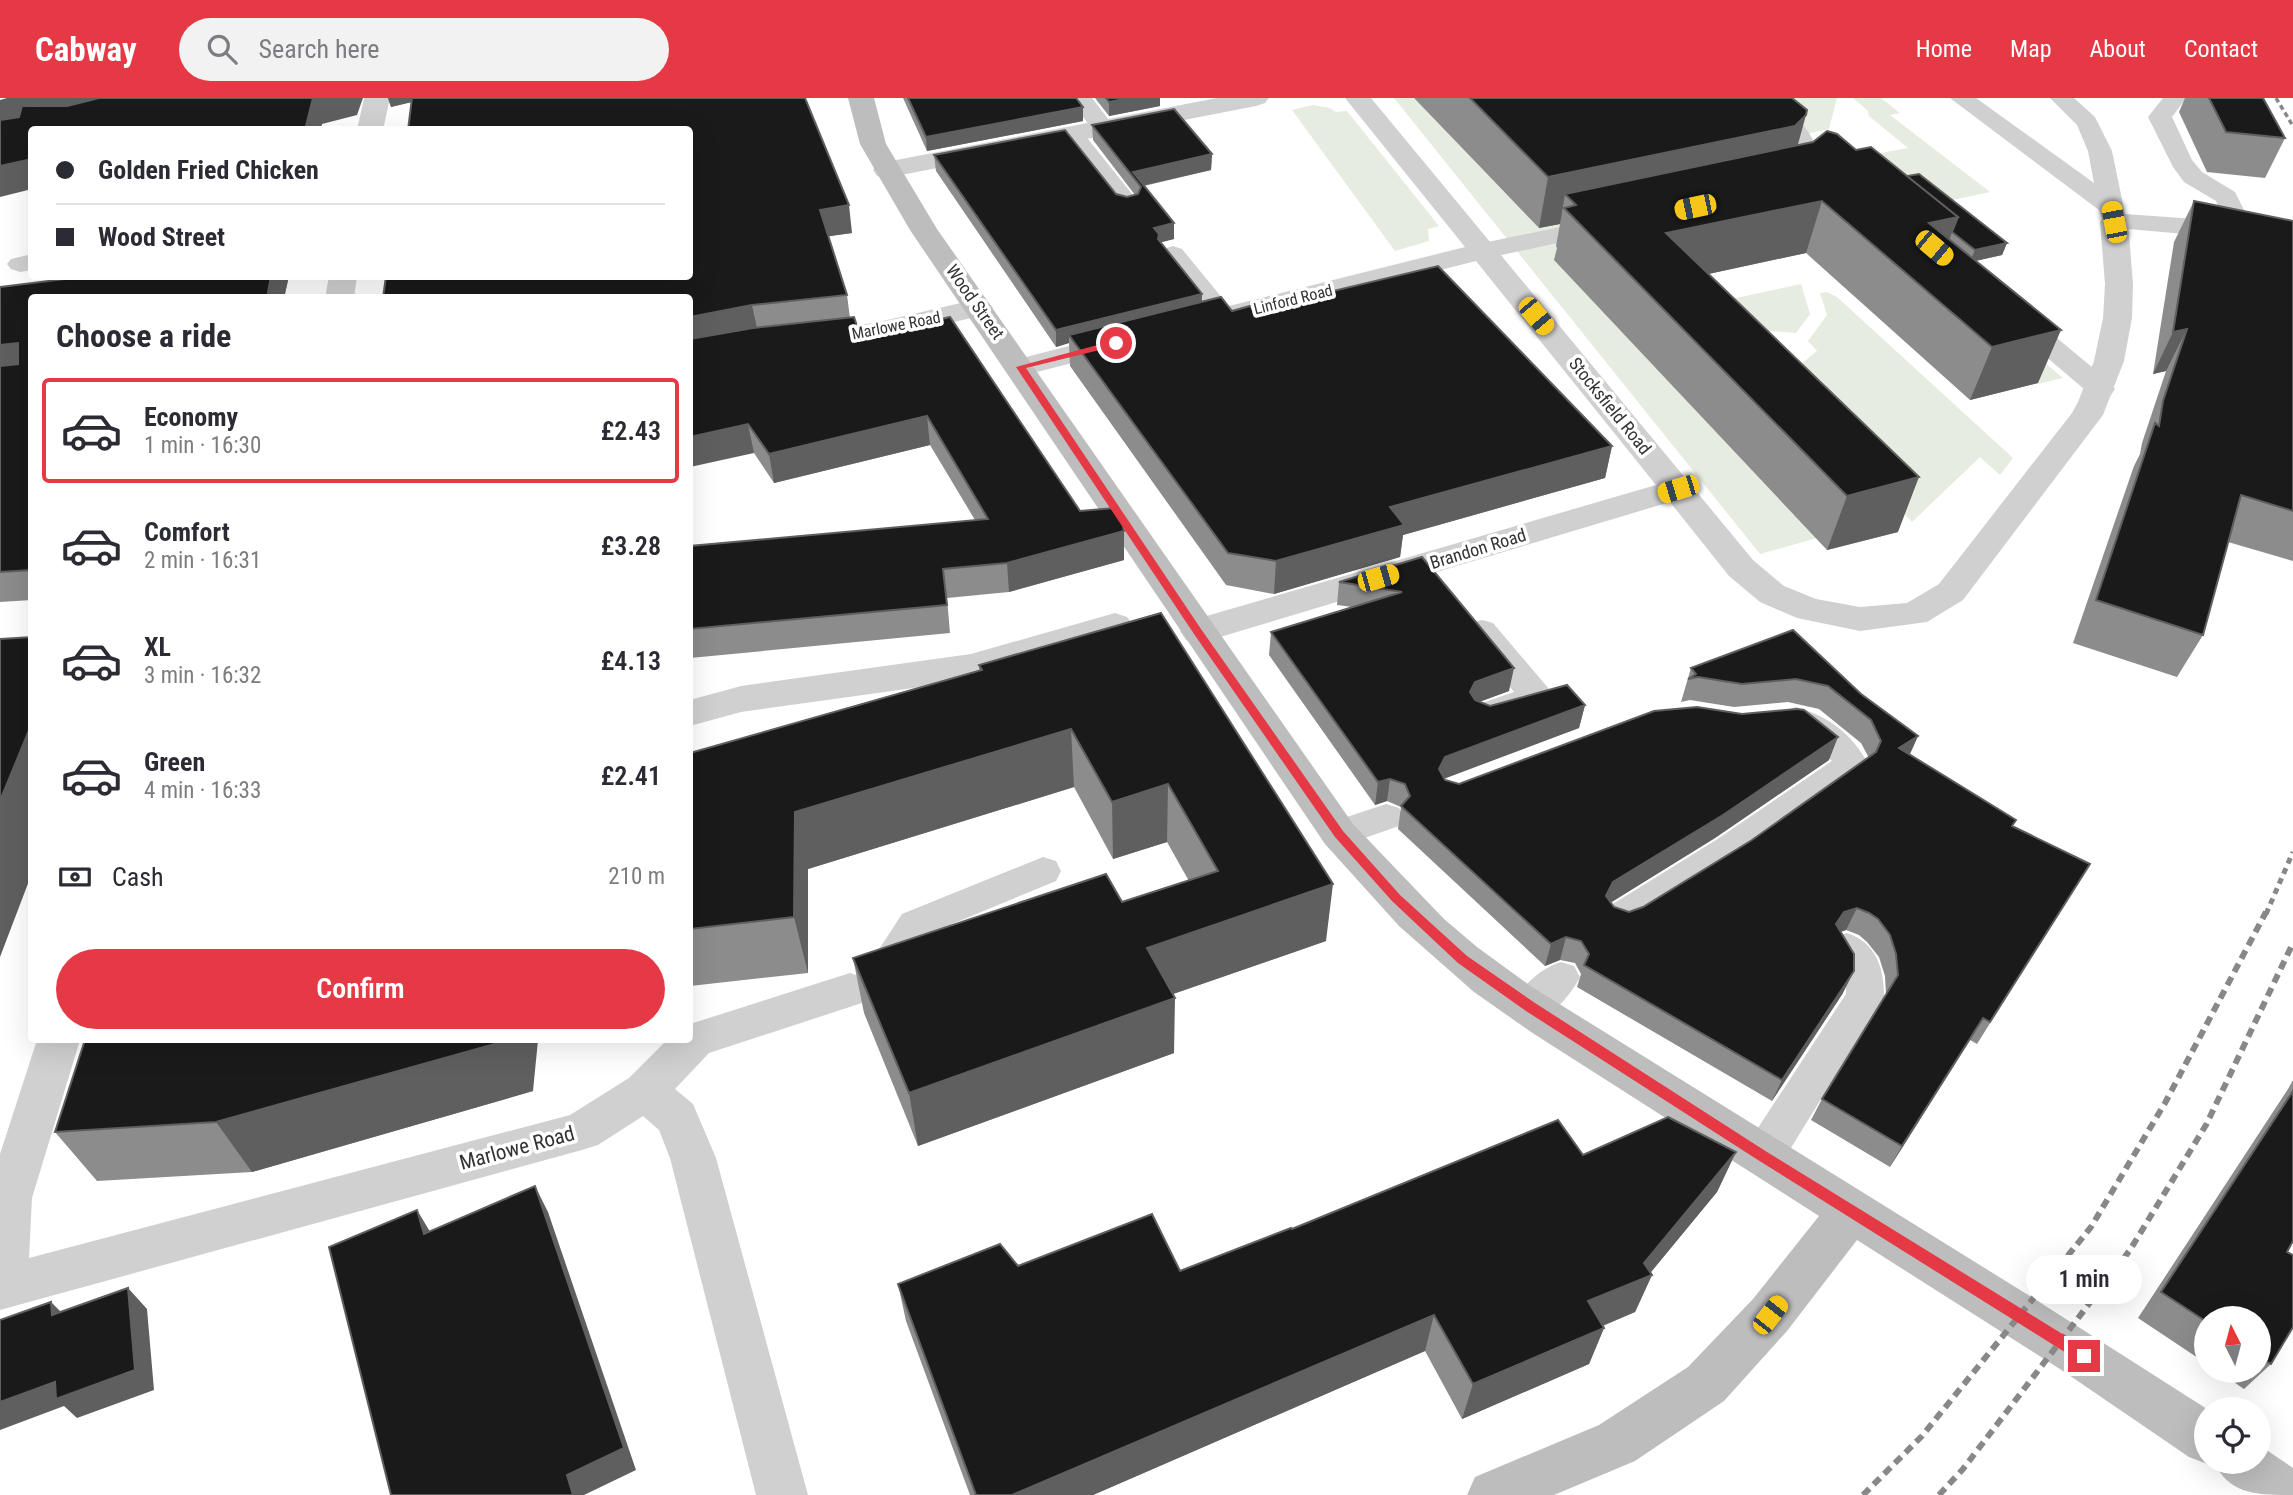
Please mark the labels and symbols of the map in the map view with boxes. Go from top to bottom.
car [1673,192,1718,222]
car [2100,199,2129,245]
car [1912,226,1957,270]
street label: Wood Street [942,260,1009,343]
street label: Linford Road [1252,281,1335,318]
car [1515,293,1558,339]
street label: Marlowe Road [850,308,942,343]
route start [1100,327,1132,359]
street label: Stocksfield Road [1565,353,1656,458]
car [1655,473,1702,505]
street label: Brandon Road [1427,524,1528,573]
car [1355,562,1402,594]
street label: Marlowe Road [457,1121,577,1175]
callout: 1 min [2026,1254,2142,1304]
car [1749,1292,1792,1338]
north arrow [2194,1306,2272,1382]
route end [2068,1340,2100,1372]

